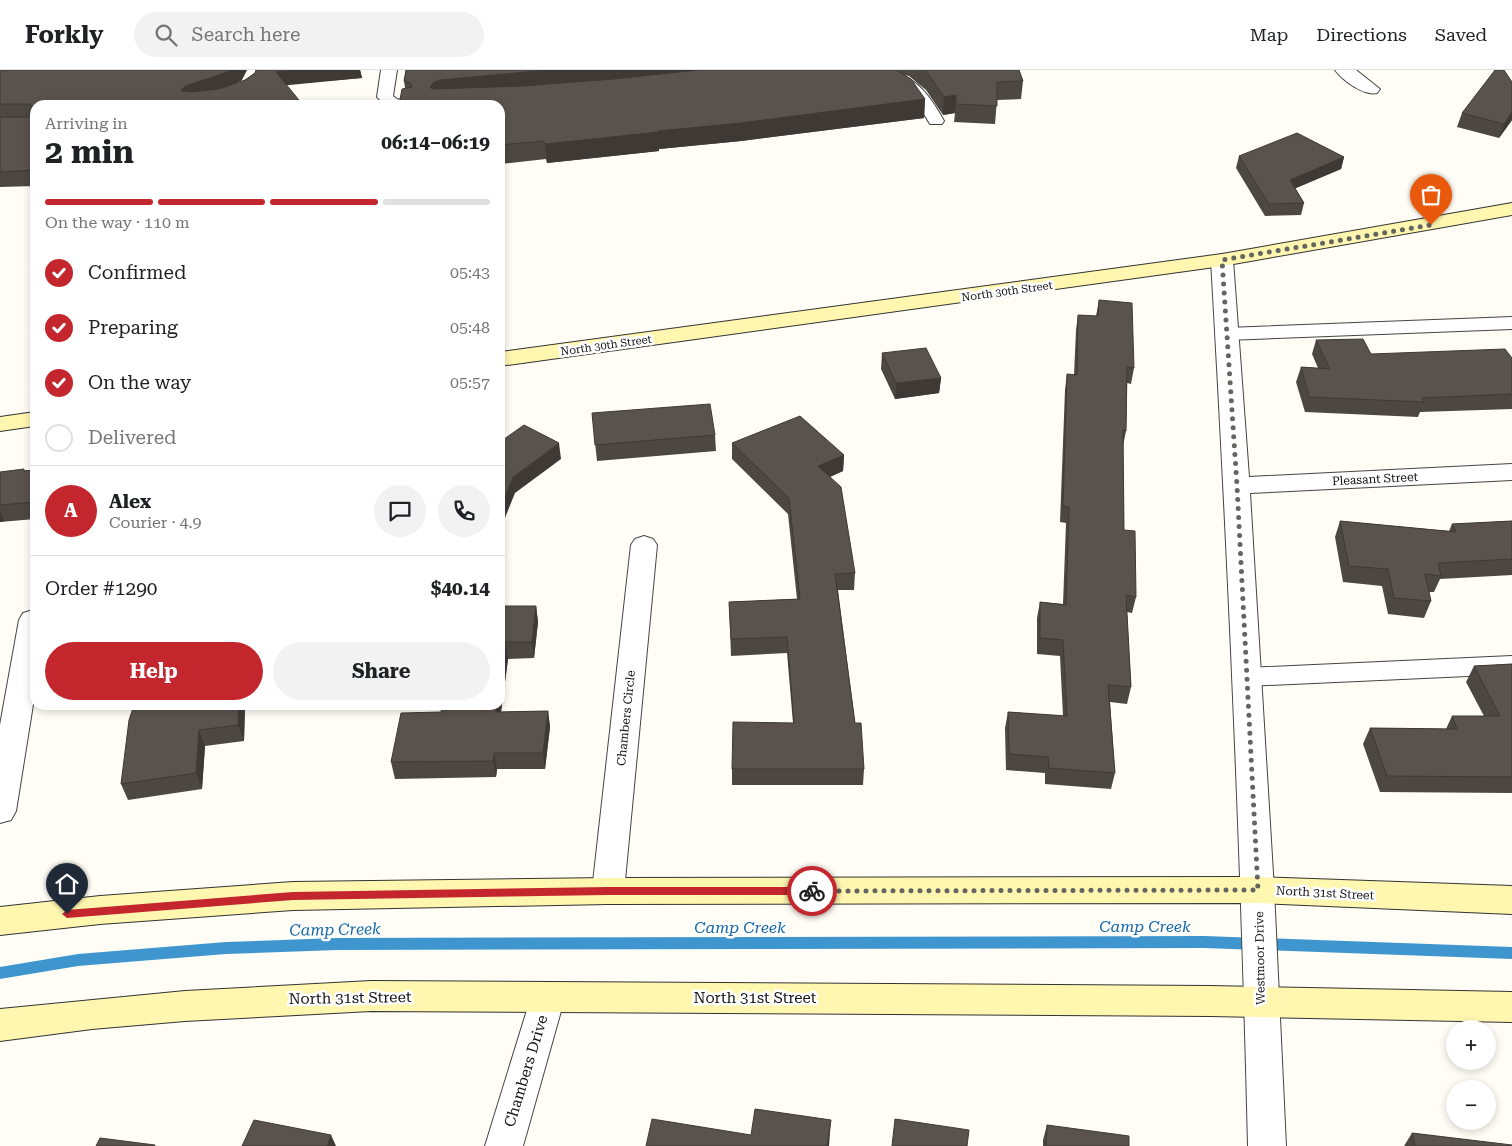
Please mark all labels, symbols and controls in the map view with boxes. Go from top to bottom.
search box [134,12,484,57]
text: Forkly [25,21,104,49]
icon: search [152,21,180,49]
text: Search here [192,23,300,46]
text: Map [1250,24,1288,45]
text: Directions [1316,24,1407,45]
text: Saved [1435,24,1487,45]
text: Arriving in [45,114,128,133]
text: 06:14–06:19 [381,131,490,154]
text: 2 min [45,133,134,171]
pin [1410,174,1452,225]
icon: bag [1417,181,1445,209]
text: On the way · 110 m [45,213,190,232]
icon: check [45,259,73,287]
text: Confirmed [88,261,186,284]
text: 05:43 [450,263,490,282]
street label: North 30th Street [961,279,1054,304]
icon: check [45,314,73,342]
text: Preparing [88,316,178,339]
text: 05:48 [450,318,490,337]
street label: North 30th Street [560,333,653,358]
icon: check [45,369,73,397]
text: On the way [88,371,191,394]
text: 05:57 [450,373,490,392]
text: Delivered [88,426,176,449]
street label: Pleasant Street [1332,470,1419,488]
button: chat [374,485,426,537]
button: phone [438,485,490,537]
text: Alex [109,490,151,513]
text: A [64,499,78,522]
text: Courier · 4.9 [109,513,202,532]
text: Order #1290 [45,577,157,600]
text: $40.14 [431,577,490,600]
button: Help [45,642,263,700]
button: Share [273,642,490,700]
street label: Chambers Circle [614,669,638,766]
pin [46,863,88,914]
courier [787,866,837,916]
icon: home [53,870,81,898]
icon: bike [798,877,826,905]
street label: North 31st Street [1276,883,1375,903]
street label: Westmoor Drive [1252,911,1268,1005]
water label: Camp Creek [1099,917,1191,936]
water label: Camp Creek [694,918,786,937]
water label: Camp Creek [289,919,381,940]
street label: North 31st Street [288,988,412,1008]
street label: North 31st Street [694,989,817,1007]
street label: Chambers Drive [500,1013,552,1129]
map controls [1446,1020,1496,1130]
button: + [1446,1020,1496,1070]
button: − [1446,1080,1496,1130]

